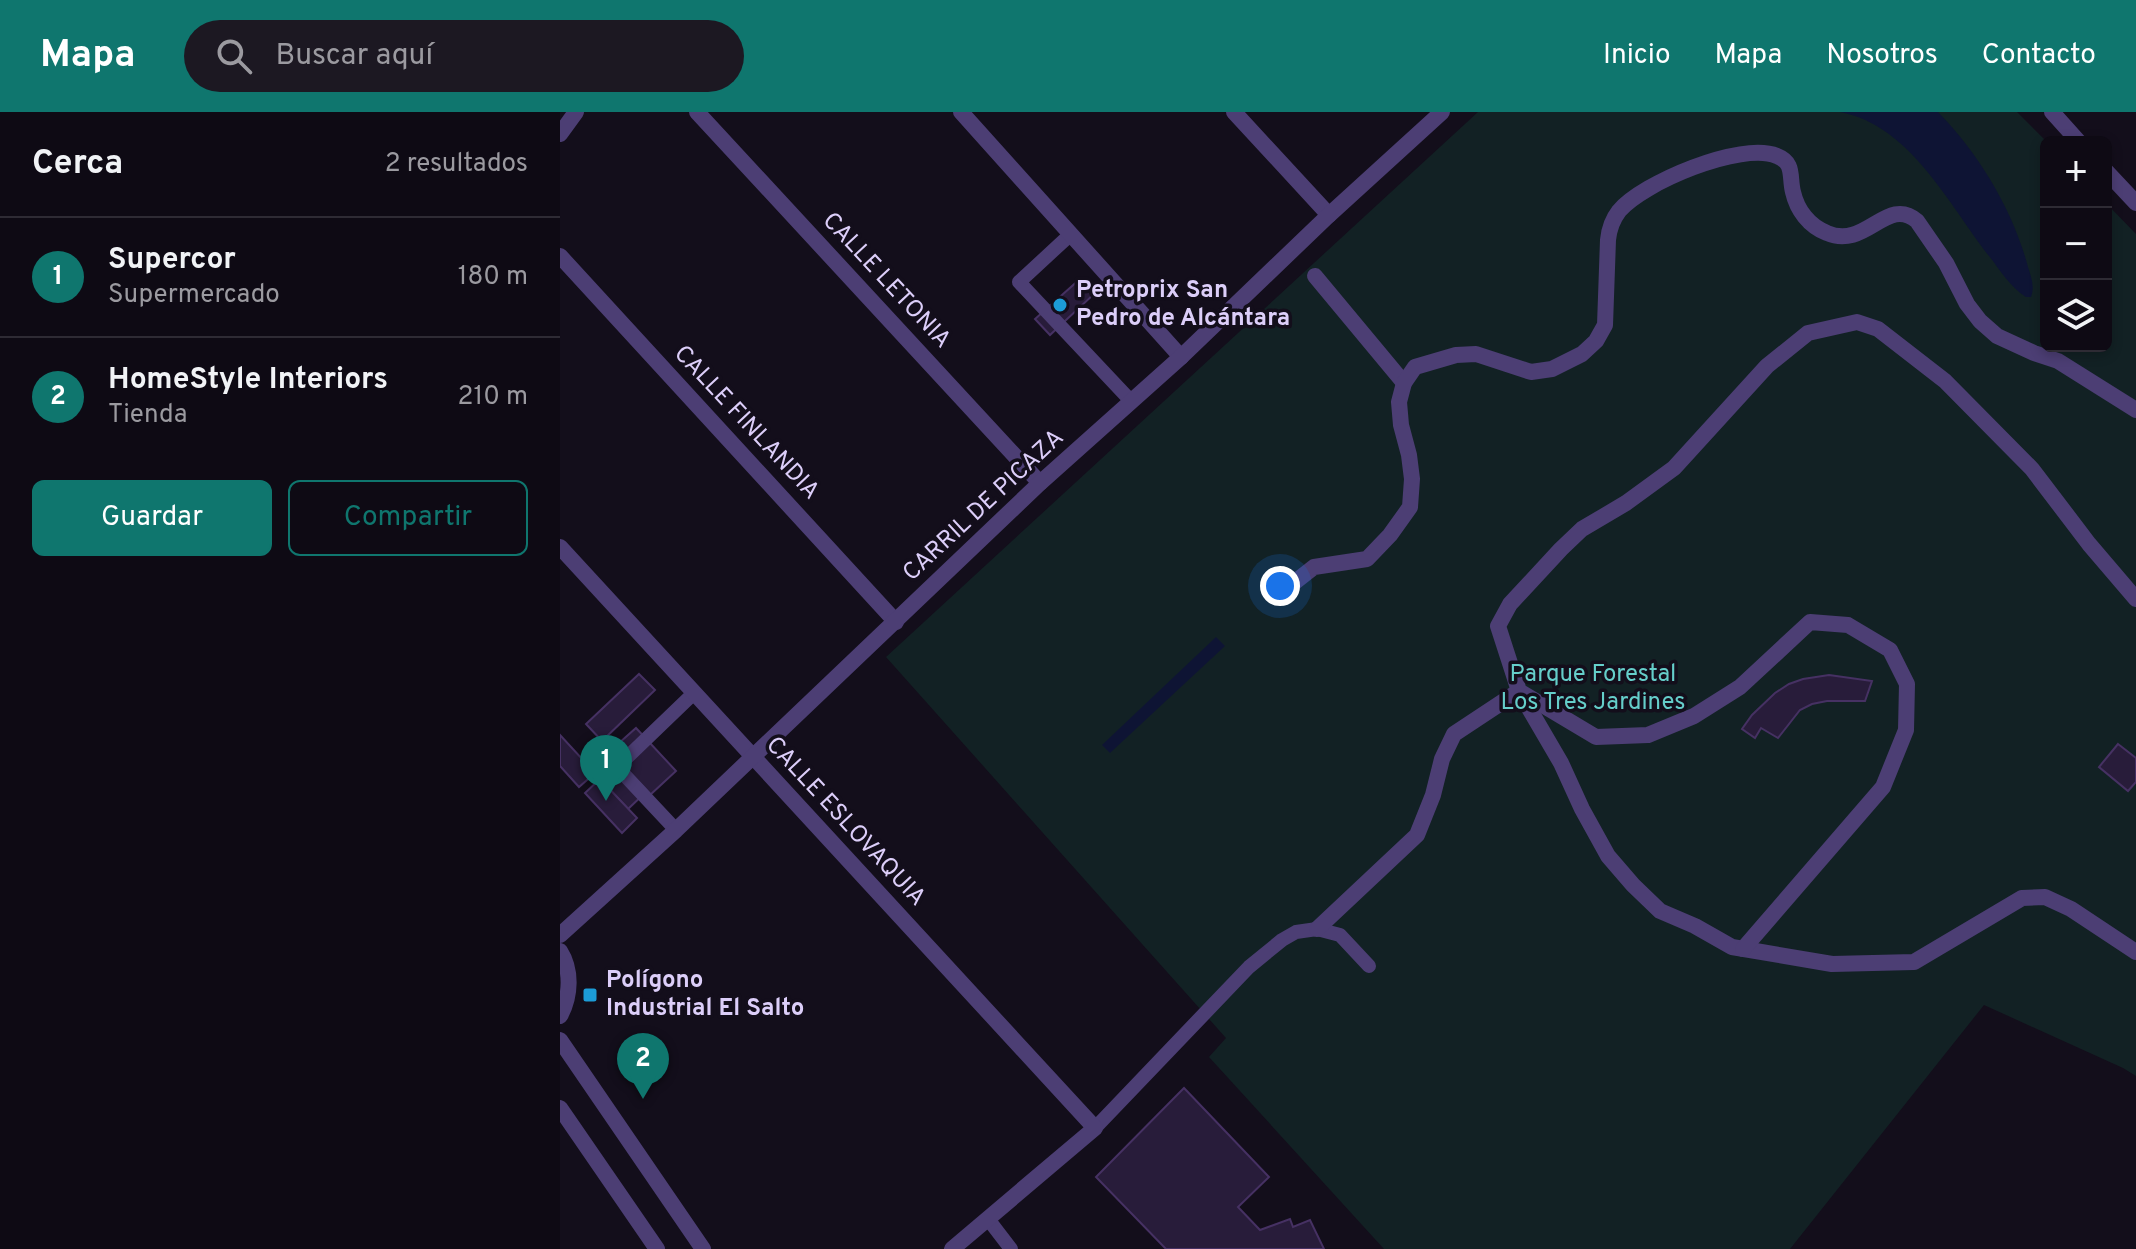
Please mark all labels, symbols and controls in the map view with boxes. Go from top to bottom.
search box [184,20,744,92]
text: Mapa [40,32,136,81]
icon: search [212,34,256,78]
text: Buscar aquí [276,38,433,75]
text: Inicio [1603,38,1671,74]
text: Mapa [1715,38,1782,74]
text: Nosotros [1826,38,1938,74]
text: Contacto [1982,38,2096,74]
map controls [2040,136,2112,352]
button: + [2040,136,2112,208]
text: Cerca [32,143,123,186]
text: 2 resultados [385,148,528,181]
street label: CALLE LETONIA [815,207,957,355]
button: − [2040,208,2112,280]
text: Supercor [108,242,236,279]
text: 1 [53,261,63,294]
text: 180 m [458,261,528,294]
place label: Petroprix San Pedro de Alcántara [1076,276,1290,334]
text: Supermercado [108,279,280,312]
button: layers [2040,280,2112,352]
marker: Petroprix San Pedro de Alcántara [1051,296,1069,314]
street label: CALLE FINLANDIA [667,340,825,506]
text: HomeStyle Interiors [108,362,388,399]
text: 2 [50,381,66,414]
text: 210 m [458,381,528,414]
text: Tienda [108,399,187,432]
street label: CARRIL DE PICAZA [897,424,1071,588]
button: Guardar [32,480,272,556]
button: Compartir [288,480,528,556]
your location [1260,566,1300,606]
park label: Parque Forestal Los Tres Jardines [1501,660,1685,718]
street label: CALLE ESLOVAQUIA [759,731,931,913]
pin: 1 [580,735,632,801]
place label: Polígono Industrial El Salto [606,966,804,1024]
marker: Polígono Industrial El Salto [581,986,599,1004]
pin: 2 [617,1033,669,1099]

